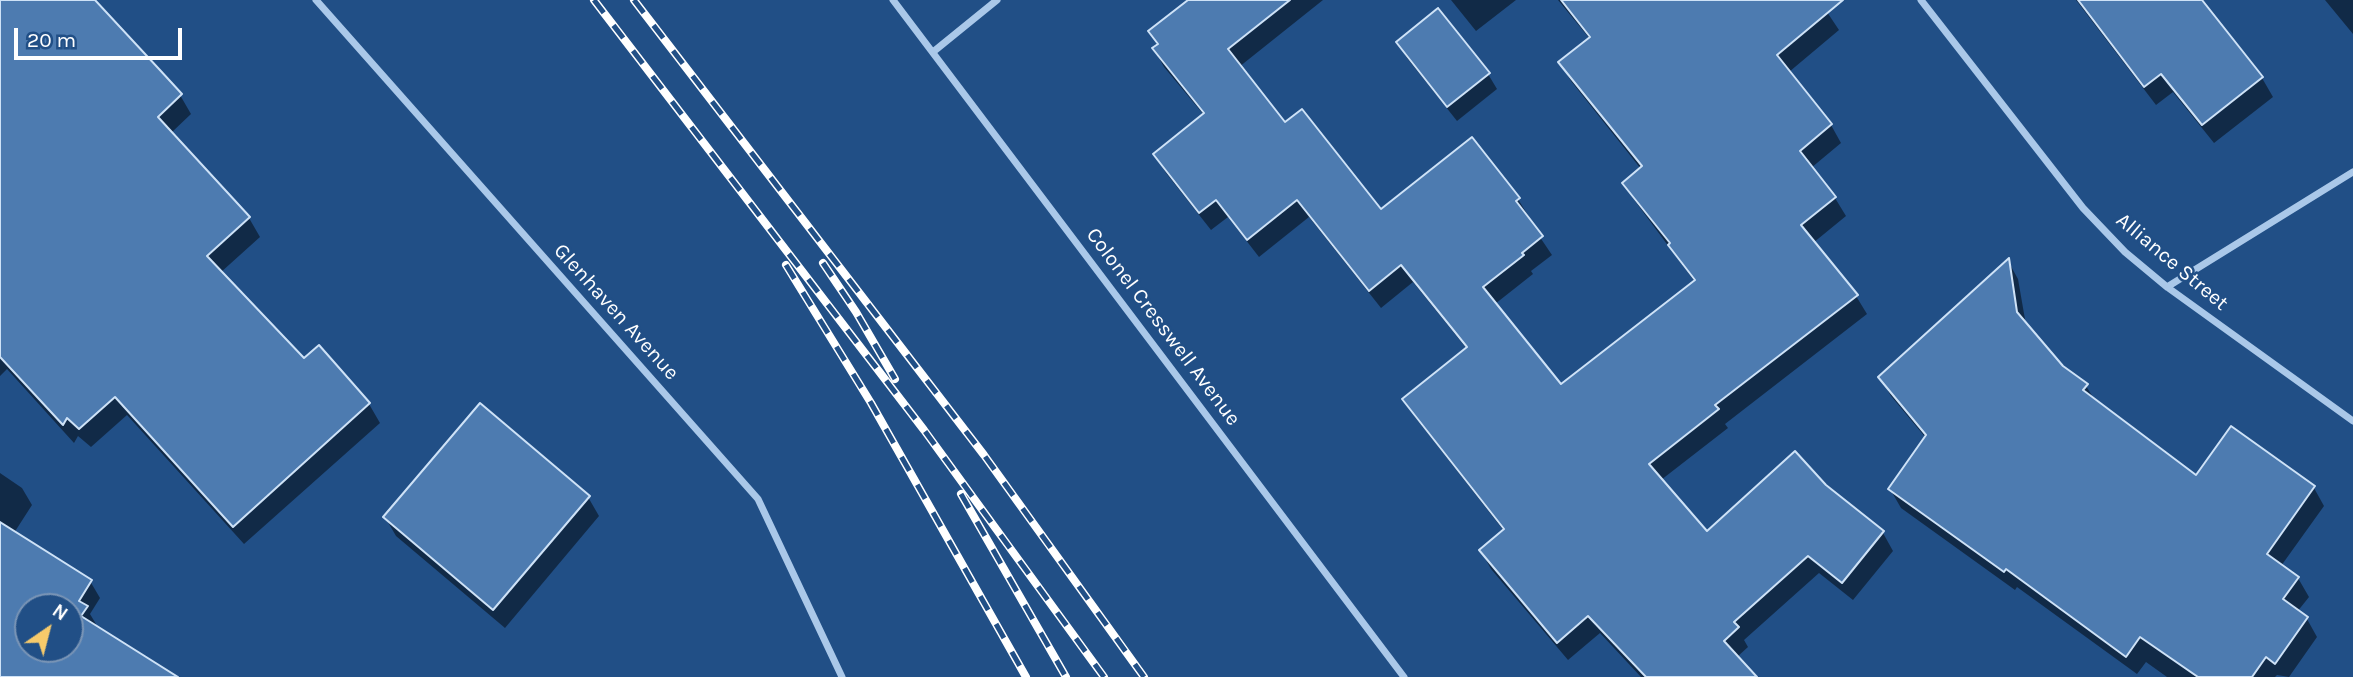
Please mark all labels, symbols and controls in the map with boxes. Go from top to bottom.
scale bar [18,14,186,58]
text: 20 m [27,28,76,52]
street label: Alliance Street [2111,208,2233,316]
street label: Colonel Cresswell Avenue [1080,223,1246,431]
street label: Glenhaven Avenue [548,238,684,386]
north arrow [14,593,84,663]
text: N [48,600,72,625]

